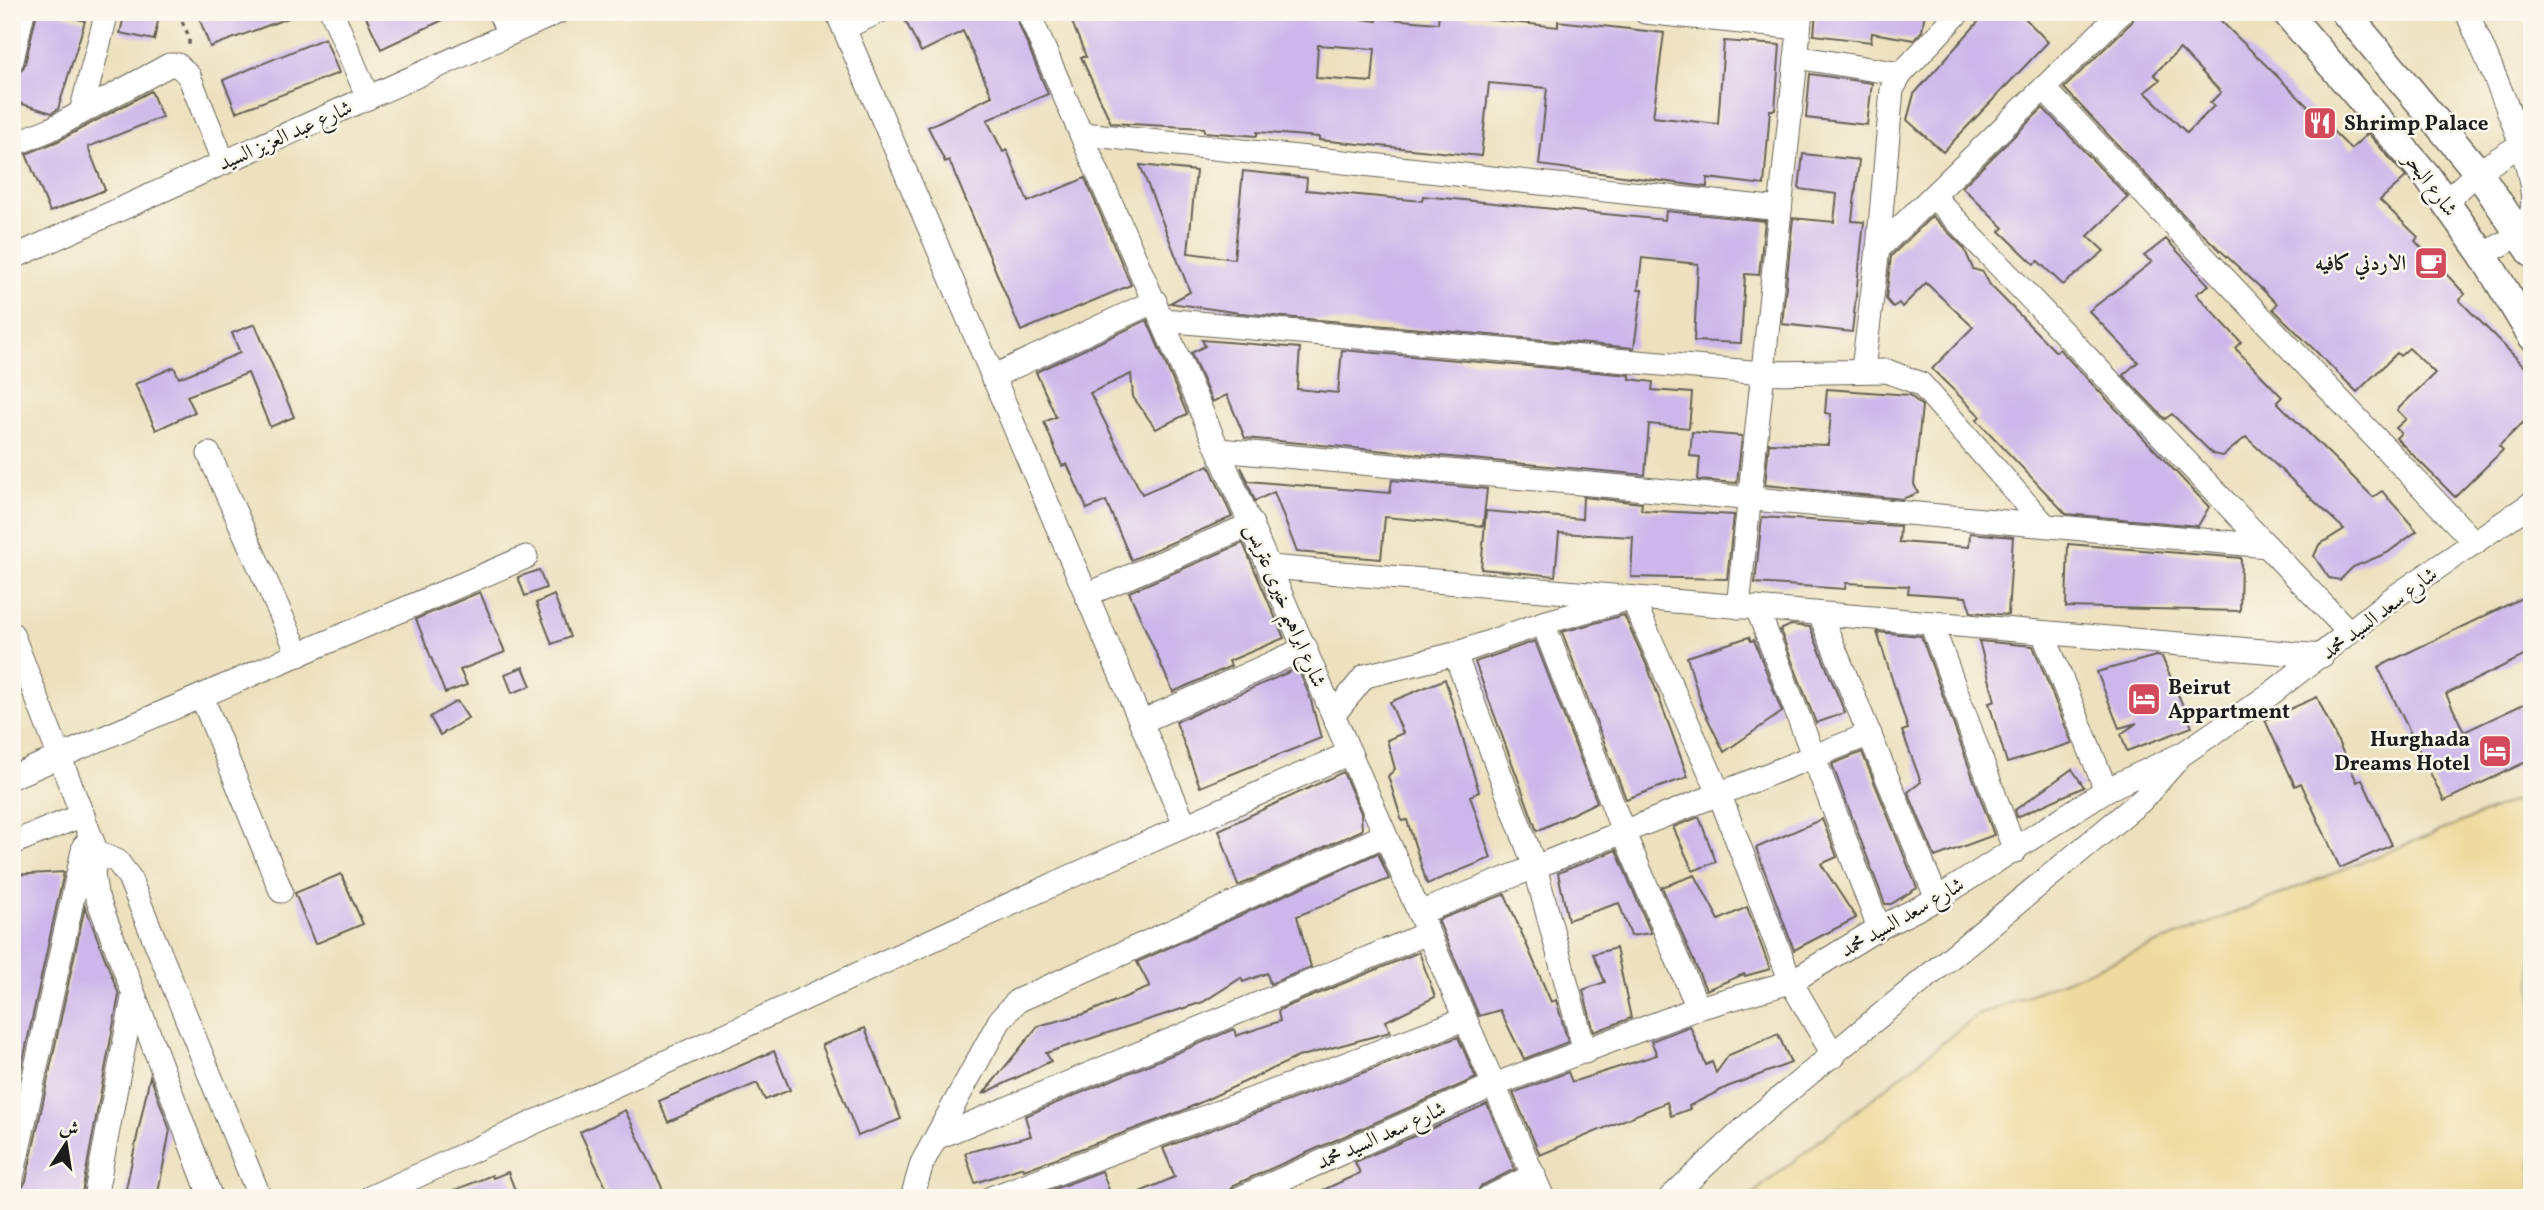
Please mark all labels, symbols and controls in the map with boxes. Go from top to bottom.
street label: شارع عبد العزيز السيد [214,94,358,181]
restaurant icon: Shrimp Palace [2301,104,2339,142]
place label: Shrimp Palace [2344,110,2489,139]
street label: شارع البحر [2393,145,2464,224]
cafe icon: الاردني كافيه [2412,244,2450,282]
place label: الاردني كافيه [2315,250,2406,281]
street label: شارع ابراهيم خيرى عتريس [1232,519,1332,694]
street label: شارع سعد السيد محمد [2316,561,2445,669]
place label: Beirut Appartment [2168,674,2290,727]
hotel icon: Beirut Appartment [2125,680,2163,718]
place label: Hurghada Dreams Hotel [2334,726,2470,779]
hotel icon: Hurghada Dreams Hotel [2476,732,2514,770]
street label: شارع سعد السيد محمد [1835,871,1971,967]
street label: شارع سعد السيد محمد [1312,1095,1452,1180]
north arrow [32,1108,102,1178]
text: ش [57,1115,81,1144]

